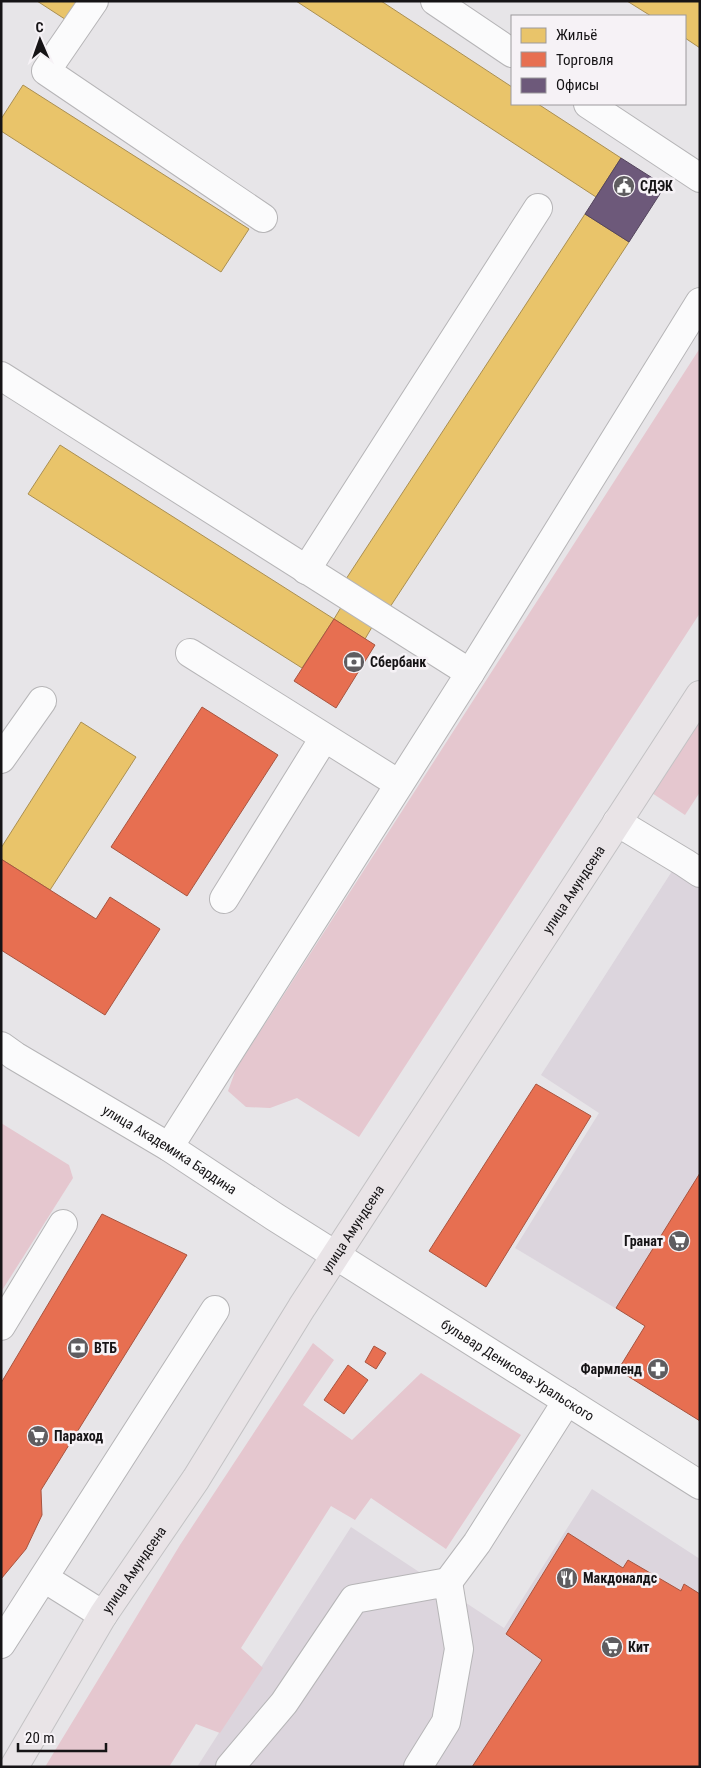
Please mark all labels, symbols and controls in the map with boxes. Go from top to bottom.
north arrow [15,15,65,65]
legend [511,15,686,105]
text: С [35,19,44,35]
text: Жильё [556,26,597,44]
text: Торговля [556,51,613,69]
text: Офисы [556,76,599,94]
public building icon: СДЭК [612,174,636,198]
place label: СДЭК [640,178,673,194]
bank icon: Сбербанк [342,650,366,674]
place label: Сбербанк [370,654,426,670]
street label: улица Амундсена [539,843,608,936]
street label: улица Академика Бардина [100,1102,240,1198]
street label: улица Амундсена [318,1182,387,1276]
supermarket icon: Гранат [667,1229,691,1253]
place label: Гранат [624,1233,664,1249]
street label: бульвар Денисова-Уральского [438,1316,597,1424]
bank icon: ВТБ [66,1336,90,1360]
place label: ВТБ [94,1340,117,1356]
pharmacy icon: Фармленд [646,1357,670,1381]
place label: Фармленд [580,1361,642,1377]
supermarket icon: Параход [26,1424,50,1448]
place label: Параход [54,1428,103,1444]
street label: улица Амундсена [99,1523,169,1616]
restaurant icon: Макдоналдс [555,1566,579,1590]
place label: Макдоналдс [583,1570,658,1586]
supermarket icon: Кит [600,1635,624,1659]
place label: Кит [628,1639,650,1655]
scale bar [18,1720,105,1752]
text: 20 m [25,1729,55,1747]

